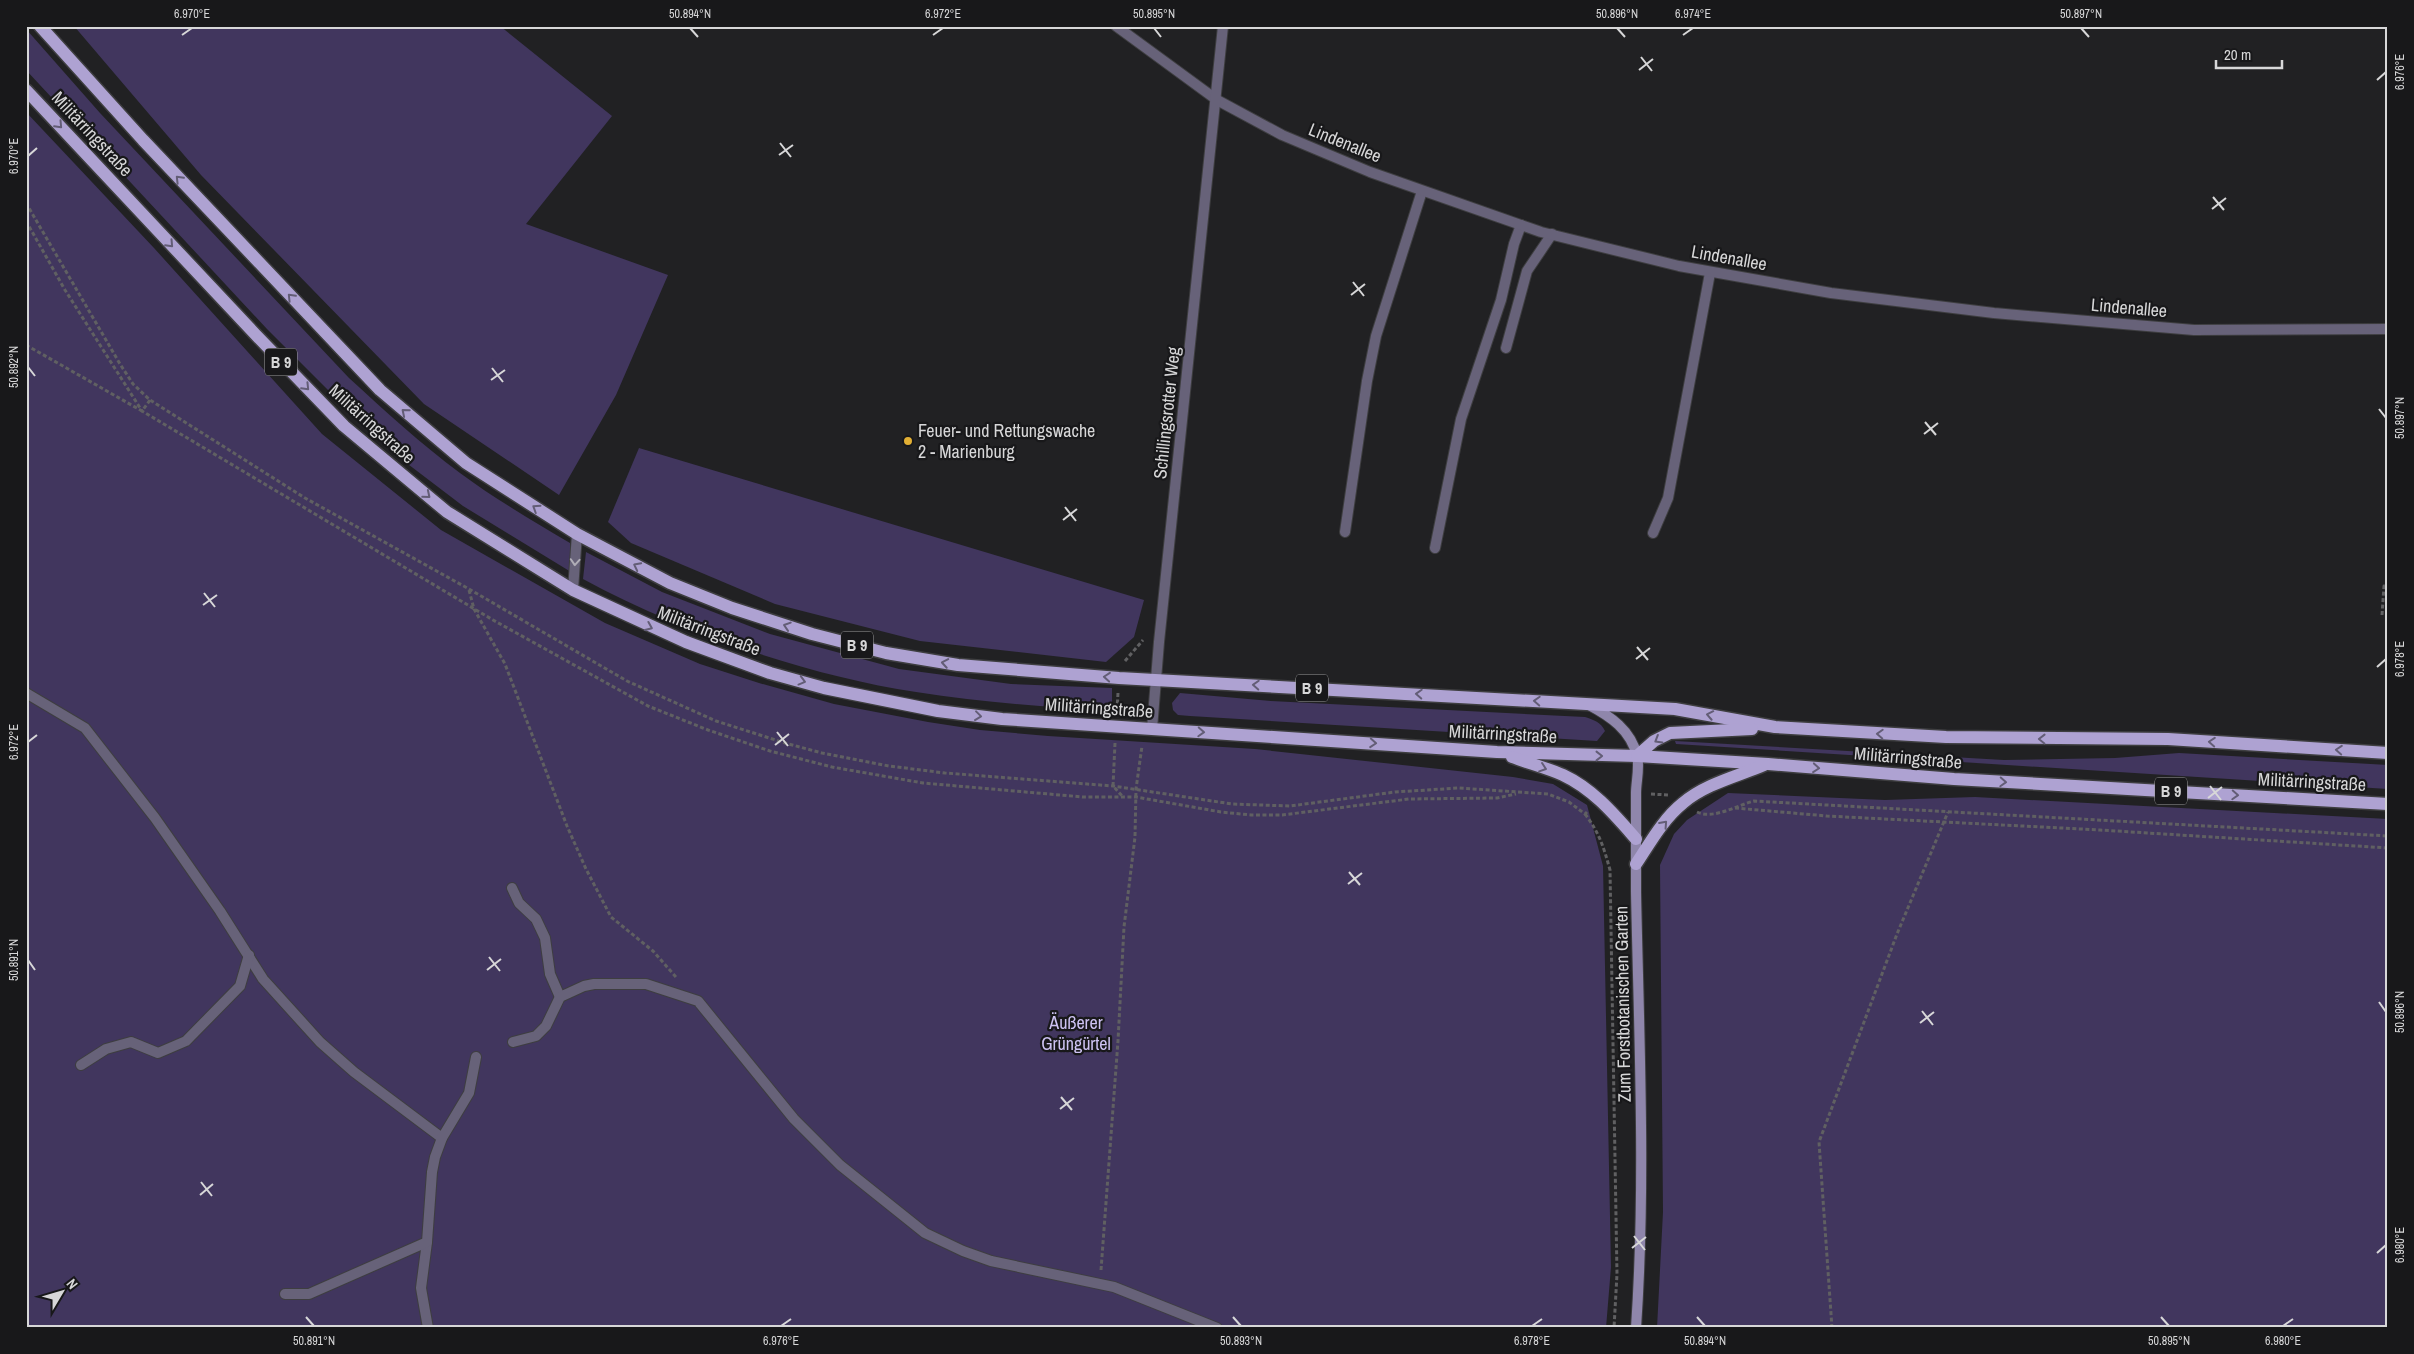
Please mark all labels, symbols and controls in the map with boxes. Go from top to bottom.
text: 6.970°E [174,6,210,22]
text: 50.894°N [669,6,711,22]
text: 6.972°E [925,6,961,22]
text: 50.895°N [1133,6,1175,22]
text: 50.896°N [1596,6,1638,22]
text: 6.974°E [1675,6,1711,22]
text: 50.897°N [2060,6,2102,22]
scale bar [2216,38,2283,70]
text: 20 m [2224,44,2251,65]
text: 6.976°E [2392,54,2408,90]
street label: Militärringstraße [46,86,138,182]
street label: Lindenallee [1305,117,1385,168]
one-way arrow [54,120,63,129]
text: 6.970°E [6,138,22,174]
one-way arrow [176,176,185,185]
one-way arrow [164,238,173,247]
street label: Lindenallee [1689,239,1769,276]
street label: Lindenallee [2090,292,2168,323]
one-way arrow [288,293,297,302]
street label: Schillingsrotter Weg [1147,345,1186,480]
text: 50.892°N [6,346,22,388]
road number: B 9 [265,348,297,376]
street label: Militärringstraße [324,378,421,469]
one-way arrow [300,382,309,391]
text: 50.897°N [2392,397,2408,439]
one-way arrow [402,408,411,417]
place label: Feuer- und Rettungswache 2 - Marienburg [918,418,1095,464]
marker: Feuer- und Rettungswache 2 - Marienburg [902,435,914,447]
one-way arrow [421,490,430,498]
one-way arrow [532,505,542,514]
one-way arrow [570,558,581,566]
one-way arrow [633,562,642,572]
street label: Militärringstraße [654,599,764,662]
one-way arrow [644,620,653,631]
one-way arrow [784,621,792,631]
road number: B 9 [841,632,873,658]
text: 6.978°E [2392,641,2408,677]
one-way arrow [941,658,950,668]
one-way arrow [1103,672,1111,683]
road number: B 9 [1296,674,1328,701]
one-way arrow [797,676,805,686]
one-way arrow [1252,679,1260,690]
one-way arrow [1414,688,1422,699]
street label: Militärringstraße [1044,691,1154,724]
one-way arrow [1533,695,1541,706]
one-way arrow [974,710,982,721]
one-way arrow [1705,711,1714,721]
street label: Militärringstraße [1448,718,1558,749]
text: 6.972°E [6,724,22,760]
one-way arrow [1197,727,1205,738]
one-way arrow [1876,728,1884,739]
one-way arrow [1655,734,1664,744]
one-way arrow [2038,734,2046,744]
one-way arrow [2208,737,2216,748]
one-way arrow [1370,738,1378,749]
street label: Militärringstraße [1853,740,1963,775]
one-way arrow [2335,745,2343,756]
one-way arrow [1595,751,1603,761]
one-way arrow [1813,762,1821,773]
one-way arrow [1539,763,1547,773]
street label: Militärringstraße [2257,766,2367,797]
one-way arrow [1999,777,2007,788]
road number: B 9 [2155,778,2187,804]
one-way arrow [2231,790,2239,801]
one-way arrow [1658,821,1667,830]
street label: Zum Forstbotanischen Garten [1608,906,1637,1102]
text: 50.891°N [6,939,22,981]
text: 50.896°N [2392,991,2408,1033]
park label: Äußerer Grüngürtel [1041,1010,1111,1056]
text: 6.980°E [2392,1227,2408,1263]
north arrow [38,1266,88,1316]
text: N [63,1275,82,1293]
text: 50.891°N [293,1333,335,1349]
text: 6.976°E [763,1333,799,1349]
text: 50.893°N [1220,1333,1262,1349]
text: 6.978°E [1514,1333,1550,1349]
text: 50.894°N [1684,1333,1726,1349]
text: 50.895°N [2148,1333,2190,1349]
text: 6.980°E [2265,1333,2301,1349]

